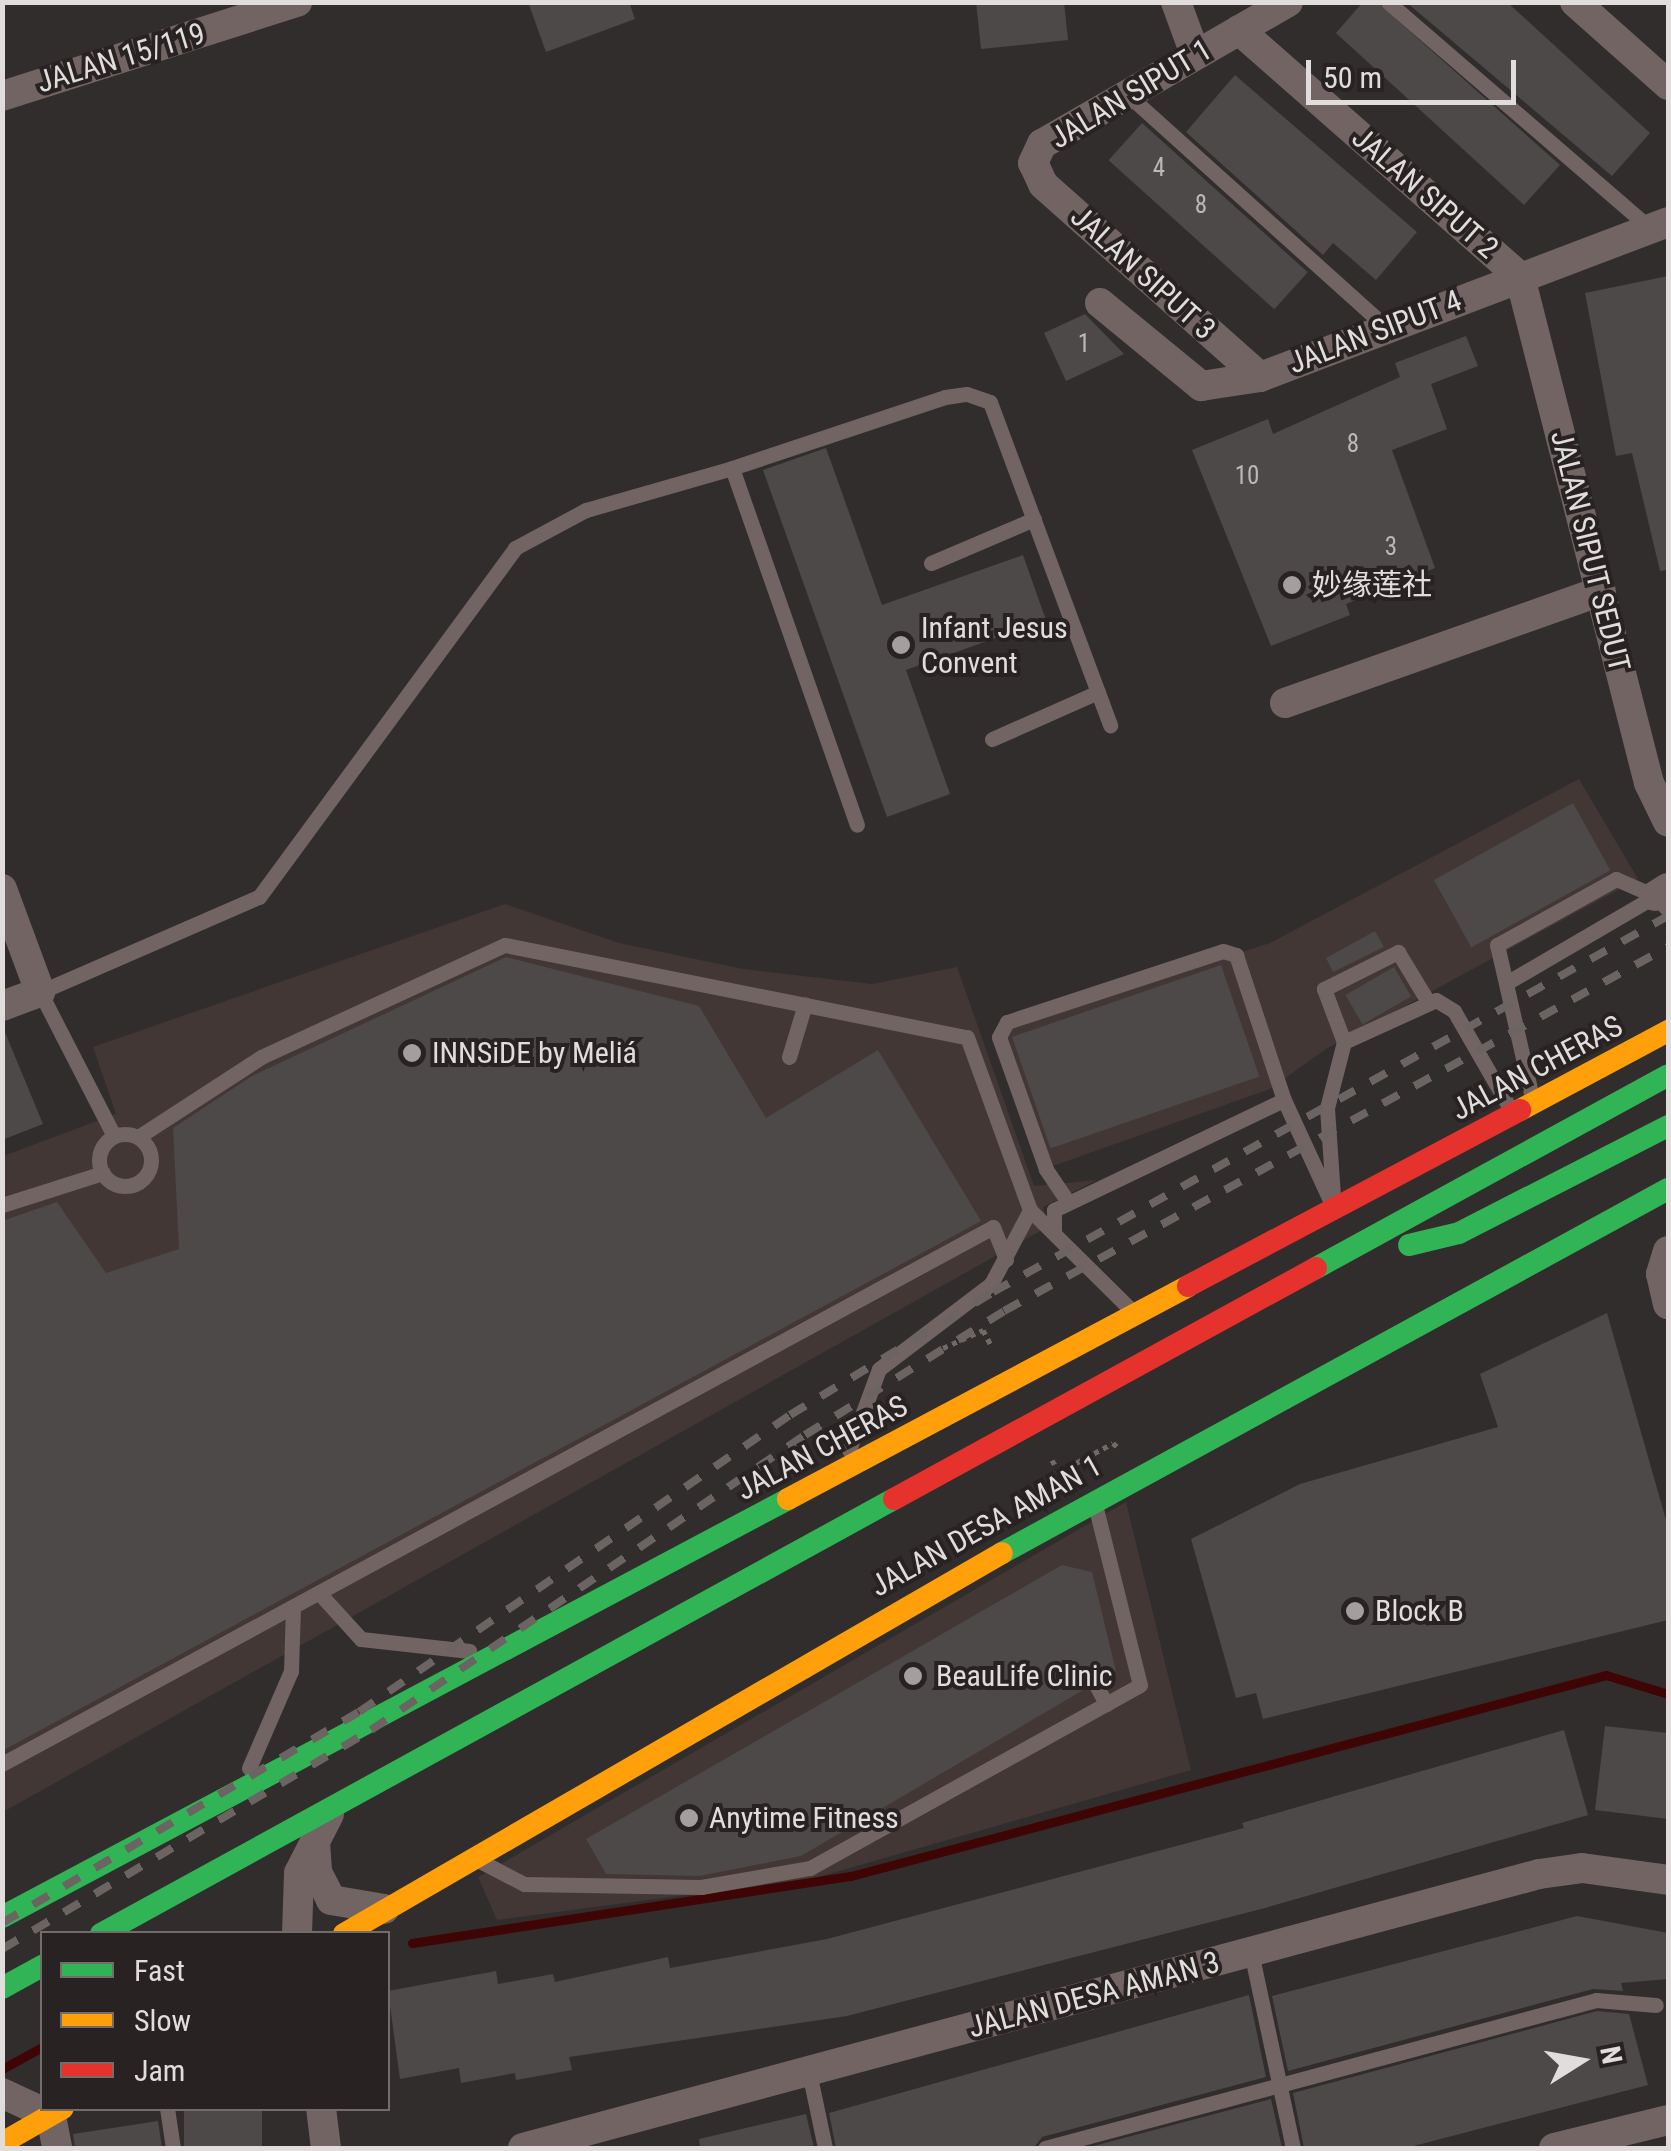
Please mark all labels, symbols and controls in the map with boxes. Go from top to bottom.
street label: JALAN 15/119 [33,15,209,101]
street label: JALAN SIPUT 1 [1043,32,1219,156]
scale bar [1311,40,1521,102]
text: 50 m [1323,60,1382,95]
street label: JALAN SIPUT 2 [1344,120,1506,266]
house number: 4 [1153,153,1165,183]
house number: 8 [1195,190,1207,220]
street label: JALAN SIPUT 3 [1063,199,1223,347]
street label: JALAN SIPUT 4 [1283,282,1467,382]
house number: 1 [1078,329,1090,359]
street label: JALAN SIPUT SEDUT [1543,426,1637,676]
house number: 8 [1347,429,1359,459]
house number: 10 [1235,461,1259,491]
house number: 3 [1385,532,1397,562]
place label: 妙缘莲社 [1312,567,1432,603]
marker: 妙缘莲社 [1281,574,1303,596]
place label: Infant Jesus Convent [921,610,1068,680]
marker: Infant Jesus Convent [890,634,912,656]
street label: JALAN CHERAS [1446,1008,1628,1128]
place label: INNSiDE by Meliá [432,1035,637,1071]
marker: INNSiDE by Meliá [401,1042,423,1064]
street label: JALAN CHERAS [731,1388,913,1508]
street label: JALAN DESA AMAN 1 [864,1448,1108,1604]
place label: Block B [1375,1593,1464,1629]
marker: Block B [1344,1600,1366,1622]
place label: BeauLife Clinic [936,1658,1113,1694]
marker: BeauLife Clinic [900,1663,926,1689]
place label: Anytime Fitness [709,1800,899,1836]
marker: Anytime Fitness [678,1807,700,1829]
legend [40,1931,390,2111]
street label: JALAN DESA AMAN 3 [965,1944,1223,2046]
text: Fast [134,1953,185,1988]
text: Slow [134,2003,191,2038]
north arrow [1531,2011,1631,2111]
text: N [1593,2044,1629,2067]
text: Jam [134,2053,185,2088]

